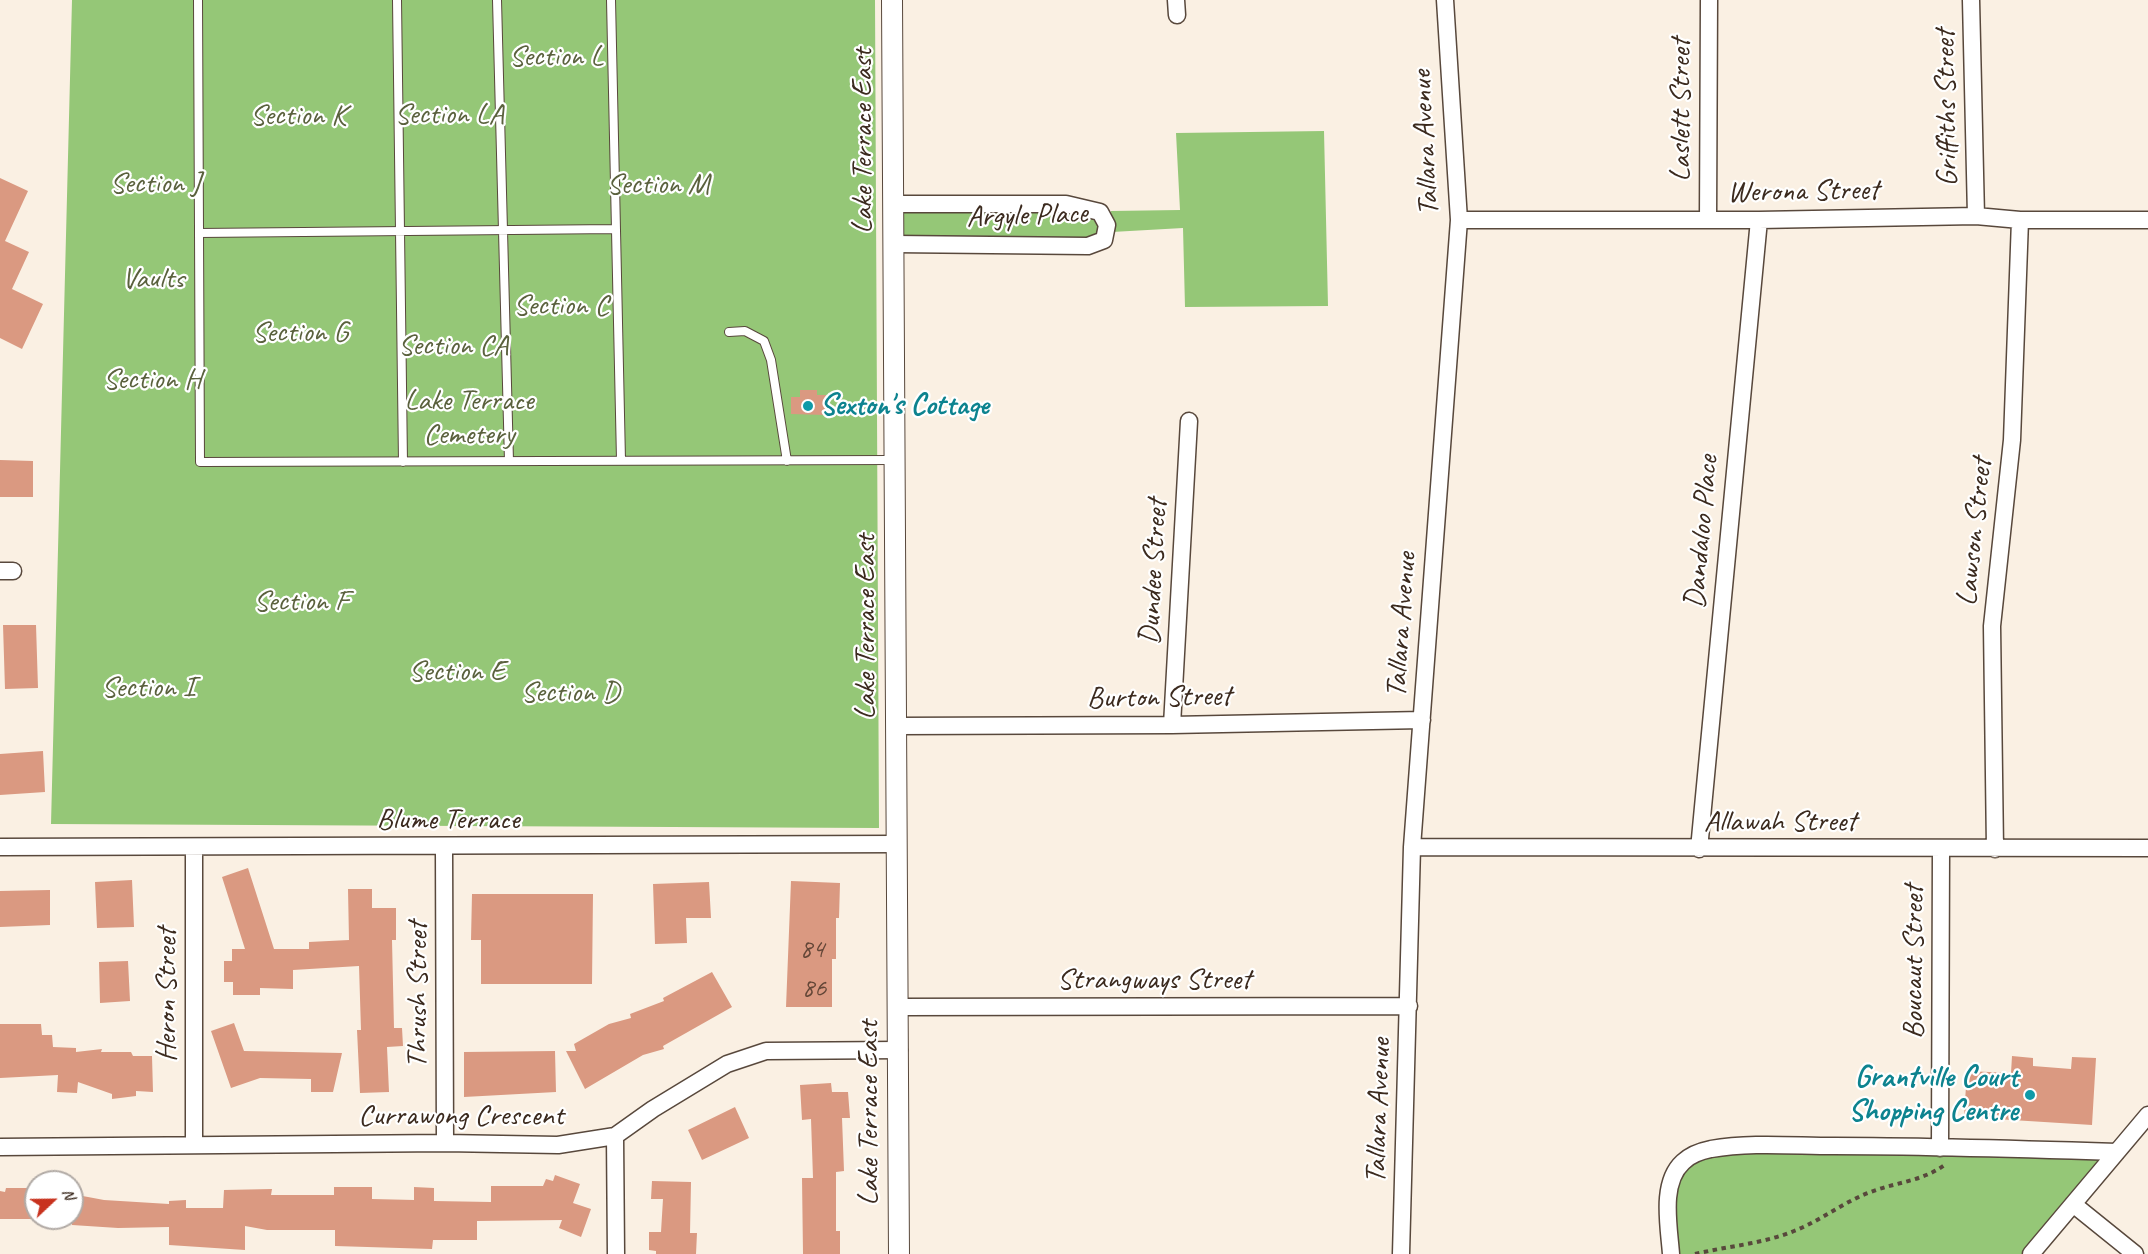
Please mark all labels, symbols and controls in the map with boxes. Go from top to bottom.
street label: Griffiths Street [1928,29,1966,187]
street label: Laslett Street [1663,38,1699,182]
park label: Section L [509,39,603,75]
street label: Lake Terrace East [845,48,881,234]
street label: Tallara Avenue [1404,69,1448,217]
park label: Section LA [394,97,504,133]
park label: Section K [250,98,346,134]
park label: Section J [110,166,200,202]
park label: Section M [607,167,709,203]
street label: Werona Street [1727,173,1879,211]
street label: Argyle Place [966,196,1088,236]
park label: Vaults [122,261,184,297]
park label: Section C [513,288,609,324]
park label: Section G [252,315,348,351]
park label: Section CA [398,328,508,364]
park label: Section H [103,362,201,398]
park label: Lake Terrace Cemetery [404,383,534,454]
place label: Sexton's Cottage [820,388,989,424]
marker: Sexton's Cottage [801,399,815,413]
street label: Dandaloo Place [1677,454,1727,610]
street label: Lawson Street [1949,457,2001,607]
street label: Dundee Street [1132,498,1176,646]
street label: Lake Terrace East [848,534,884,720]
street label: Tallara Avenue [1379,551,1425,699]
park label: Section F [254,584,348,620]
park label: Section E [408,654,506,690]
park label: Section I [101,670,195,706]
park label: Section D [521,675,619,711]
street label: Burton Street [1087,679,1231,717]
street label: Blume Terrace [377,802,519,838]
street label: Allawah Street [1704,804,1856,840]
street label: Boucaut Street [1896,885,1932,1039]
street label: Thrush Street [400,922,436,1068]
street label: Heron Street [149,928,185,1062]
house number: 84 [800,934,824,966]
street label: Strangways Street [1057,962,1251,998]
house number: 86 [802,973,826,1005]
street label: Lake Terrace East [851,1020,887,1206]
street label: Tallara Avenue [1358,1038,1400,1184]
place label: Grantville Court Shopping Centre [1848,1060,2018,1130]
marker: Grantville Court Shopping Centre [2023,1088,2037,1102]
street label: Currawong Crescent [358,1098,564,1134]
north arrow [24,1170,84,1230]
text: N [58,1186,80,1202]

